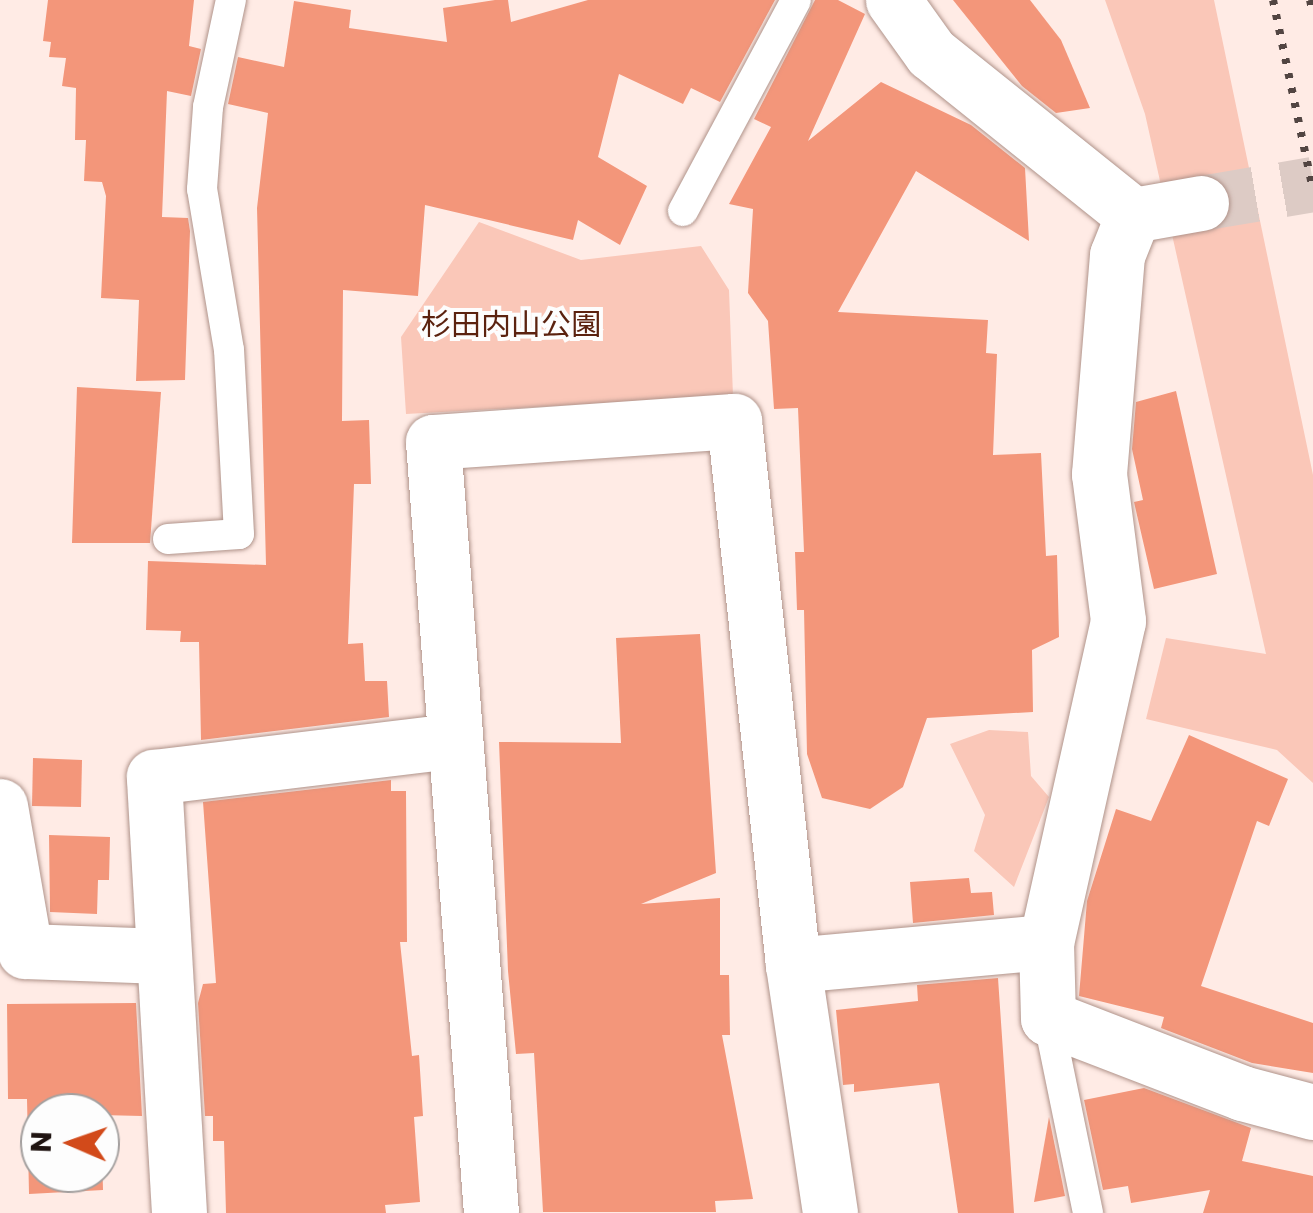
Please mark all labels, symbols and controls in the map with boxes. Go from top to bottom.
park label: 杉田内山公園 [421,307,601,343]
north arrow [20,1093,120,1193]
text: N [22,1131,61,1153]

